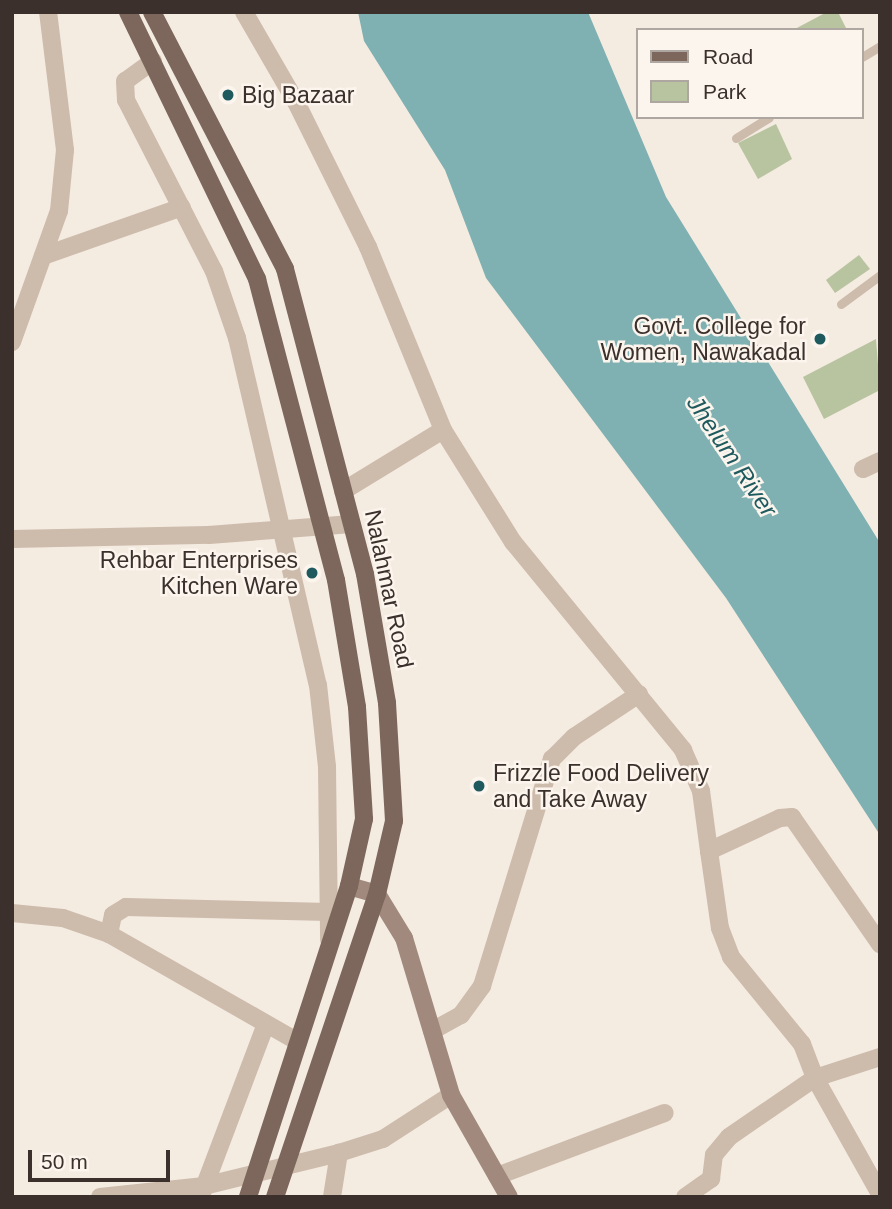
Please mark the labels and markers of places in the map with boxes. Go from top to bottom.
place label: Big Bazaar [242,81,355,109]
marker: Big Bazaar [220,87,236,103]
place label: Govt. College for Women, Nawakadal [601,312,806,366]
marker: Govt. College for Women, Nawakadal [812,331,828,347]
place label: Rehbar Enterprises Kitchen Ware [100,546,298,600]
marker: Rehbar Enterprises Kitchen Ware [304,565,320,581]
place label: Frizzle Food Delivery and Take Away [493,759,709,813]
marker: Frizzle Food Delivery and Take Away [471,778,487,794]

